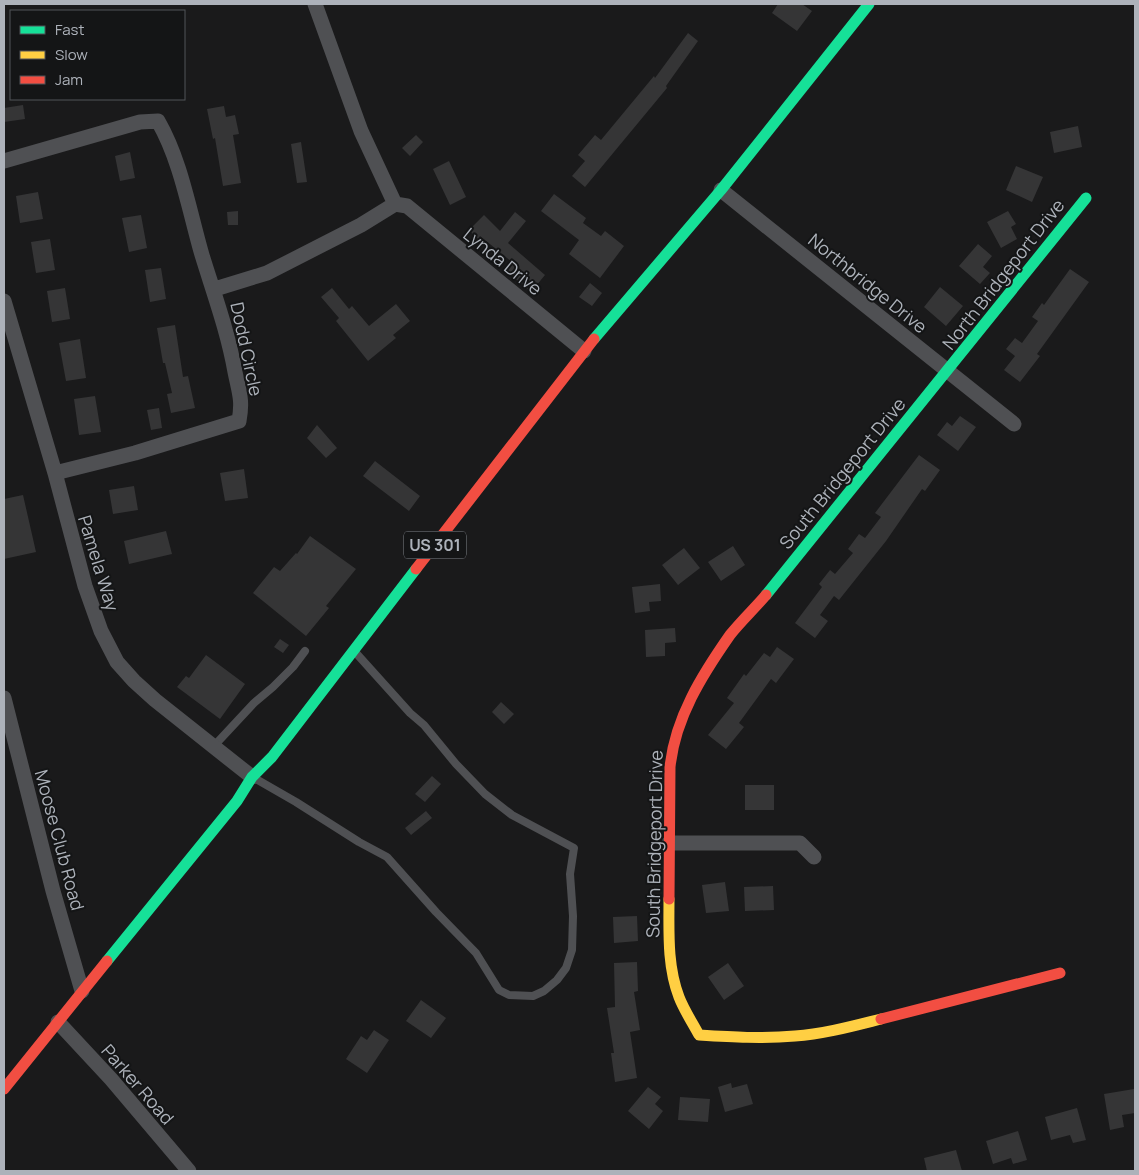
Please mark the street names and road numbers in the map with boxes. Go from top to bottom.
street label: North Bridgeport Drive [937,194,1069,354]
street label: Lynda Drive [459,222,547,300]
street label: Northbridge Drive [804,228,932,338]
street label: Dodd Circle [225,300,269,398]
street label: South Bridgeport Drive [774,392,910,554]
street label: Pamela Way [73,512,125,614]
road number: US 301 [404,532,466,558]
street label: South Bridgeport Drive [640,750,668,938]
street label: Moose Club Road [30,767,90,913]
street label: Parker Road [96,1039,180,1129]

